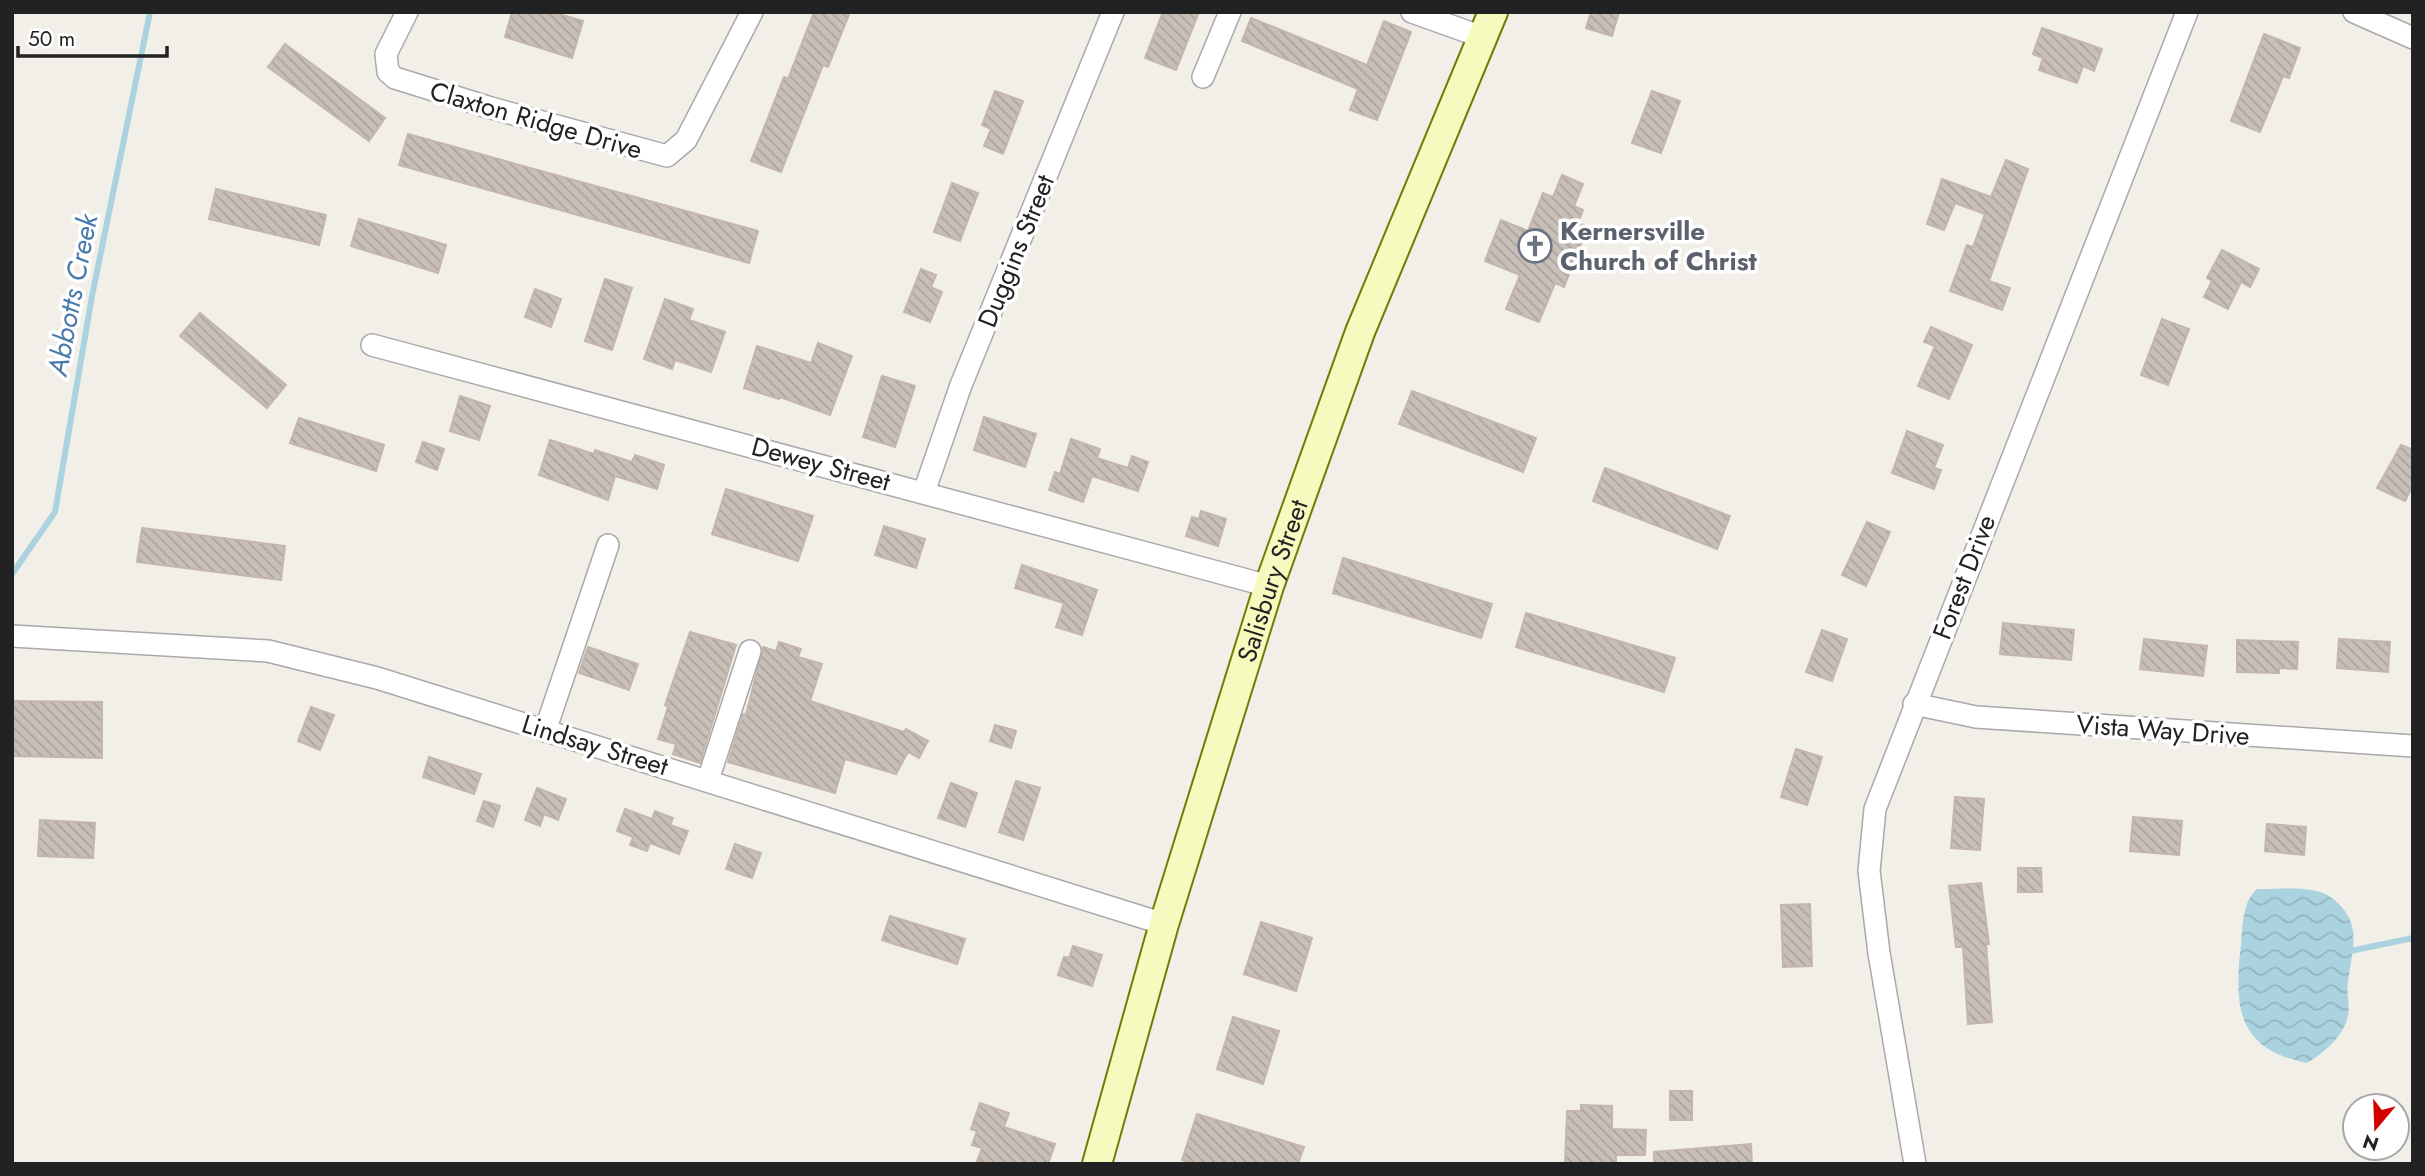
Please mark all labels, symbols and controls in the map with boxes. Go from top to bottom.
scale bar [18,14,166,58]
text: 50 m [28,24,75,54]
street label: Claxton Ridge Drive [425,72,647,168]
street label: Duggins Street [968,168,1064,333]
water label: Abbotts Creek [37,210,108,380]
place label: Kernersville Church of Christ [1560,212,1758,280]
church icon: Kernersville Church of Christ [1516,227,1554,265]
street label: Dewey Street [747,427,895,501]
street label: Salisbury Street [1227,494,1318,667]
street label: Forest Drive [1923,509,2005,645]
street label: Lindsay Street [517,705,674,785]
street label: Vista Way Drive [2075,705,2251,755]
north arrow [2341,1092,2411,1162]
text: N [2359,1127,2382,1158]

